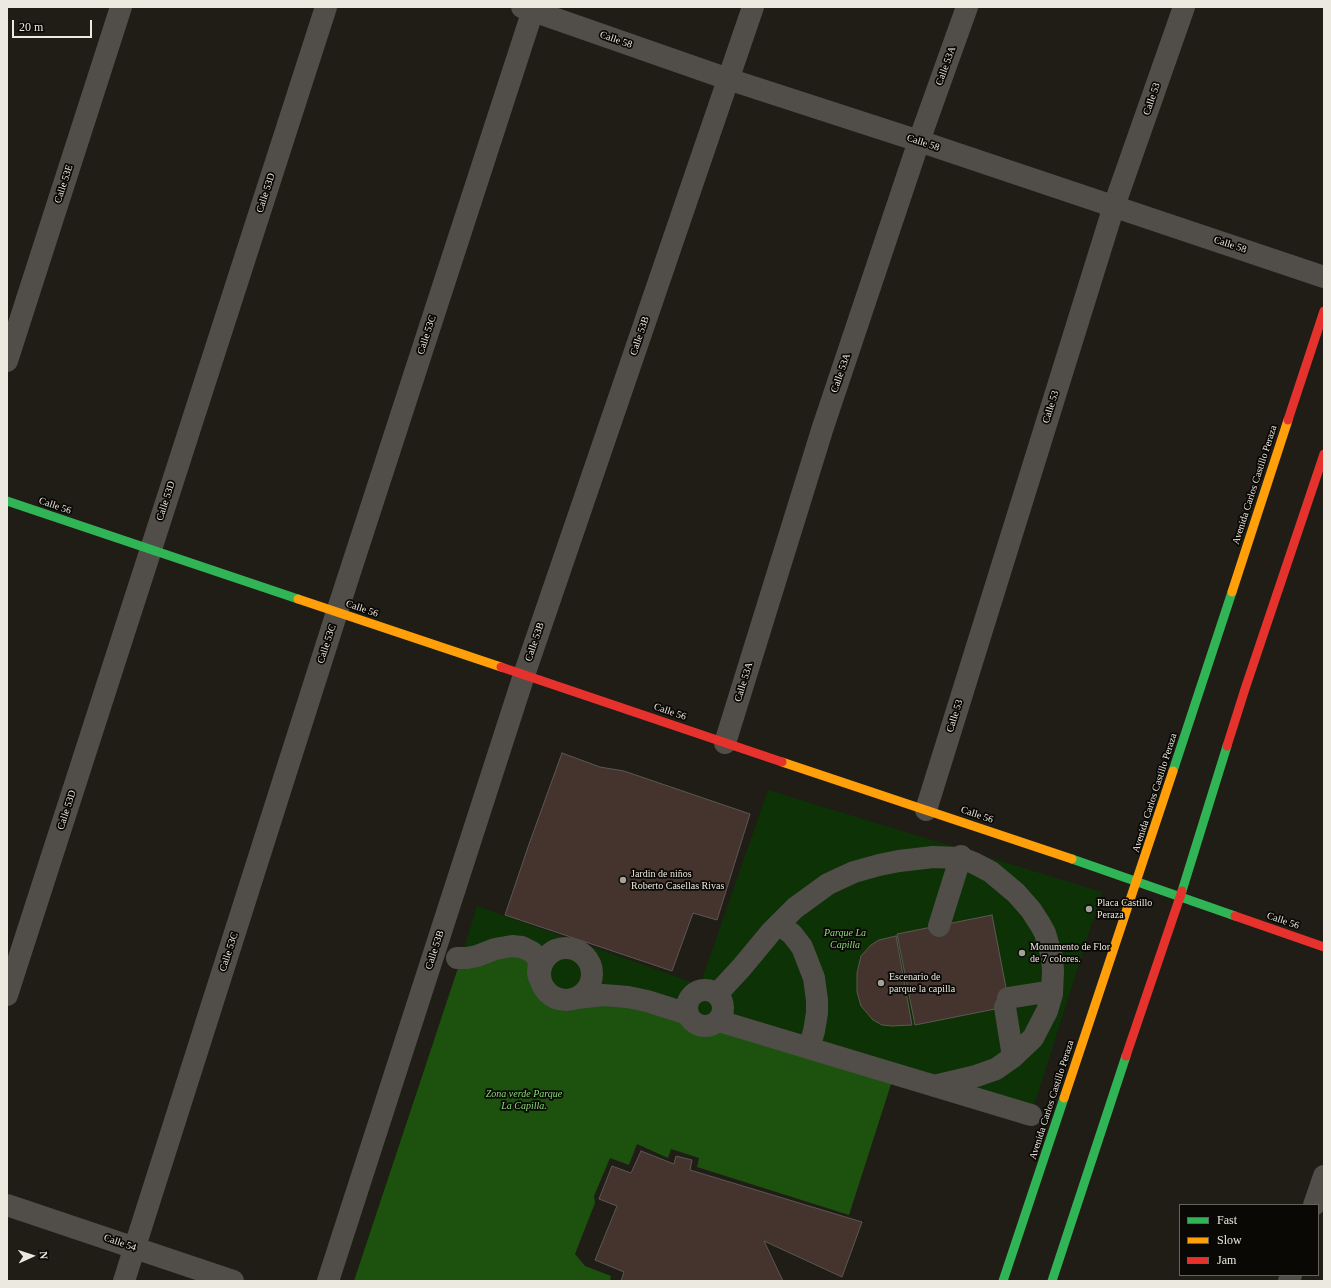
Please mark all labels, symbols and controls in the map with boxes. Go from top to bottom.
scale bar [14,12,94,38]
text: 20 m [19,20,43,34]
street label: Calle 58 [598,29,634,51]
street label: Calle 53A [933,45,959,87]
street label: Calle 53 [1141,81,1163,117]
street label: Calle 58 [905,132,941,154]
street label: Calle 53E [52,163,76,205]
street label: Calle 53D [254,172,278,214]
street label: Calle 58 [1212,234,1248,256]
street label: Calle 53C [415,314,439,356]
street label: Calle 53B [628,315,652,357]
street label: Calle 53A [829,352,853,394]
street label: Calle 53 [1040,389,1062,425]
street label: Avenida Carlos Castillo Peraza [1230,424,1280,546]
street label: Calle 53D [154,480,178,522]
street label: Calle 56 [37,495,73,517]
street label: Calle 56 [344,598,380,620]
street label: Calle 53B [523,621,547,663]
street label: Calle 53C [315,623,339,665]
street label: Calle 53A [732,661,756,703]
street label: Calle 53 [944,698,966,734]
street label: Calle 56 [652,701,688,723]
street label: Avenida Carlos Castillo Peraza [1130,732,1180,854]
street label: Calle 53D [55,789,79,831]
street label: Calle 56 [959,804,995,826]
place label: Jardin de niños Roberto Casellas Rivas [631,868,724,892]
marker: Jardin de niños Roberto Casellas Rivas [618,875,628,885]
place label: Placa Castillo Peraza [1097,897,1152,920]
marker: Placa Castillo Peraza [1084,904,1094,914]
street label: Calle 56 [1265,910,1301,932]
park label: Parque La Capilla [824,927,866,950]
street label: Calle 53B [423,929,447,971]
street label: Calle 53C [217,931,241,973]
place label: Monumento de Flor de 7 colores. [1030,941,1110,964]
marker: Monumento de Flor de 7 colores. [1017,948,1027,958]
place label: Escenario de parque la capilla [889,971,955,994]
marker: Escenario de parque la capilla [876,978,886,988]
street label: Avenida Carlos Castillo Peraza [1027,1039,1077,1161]
park label: Zona verde Parque La Capilla. [486,1088,562,1112]
legend [1179,1204,1319,1276]
text: Fast [1217,1213,1237,1227]
street label: Calle 54 [102,1232,138,1254]
text: Slow [1217,1233,1242,1247]
north arrow [12,1236,52,1276]
text: N [38,1251,50,1260]
text: Jam [1217,1253,1236,1267]

